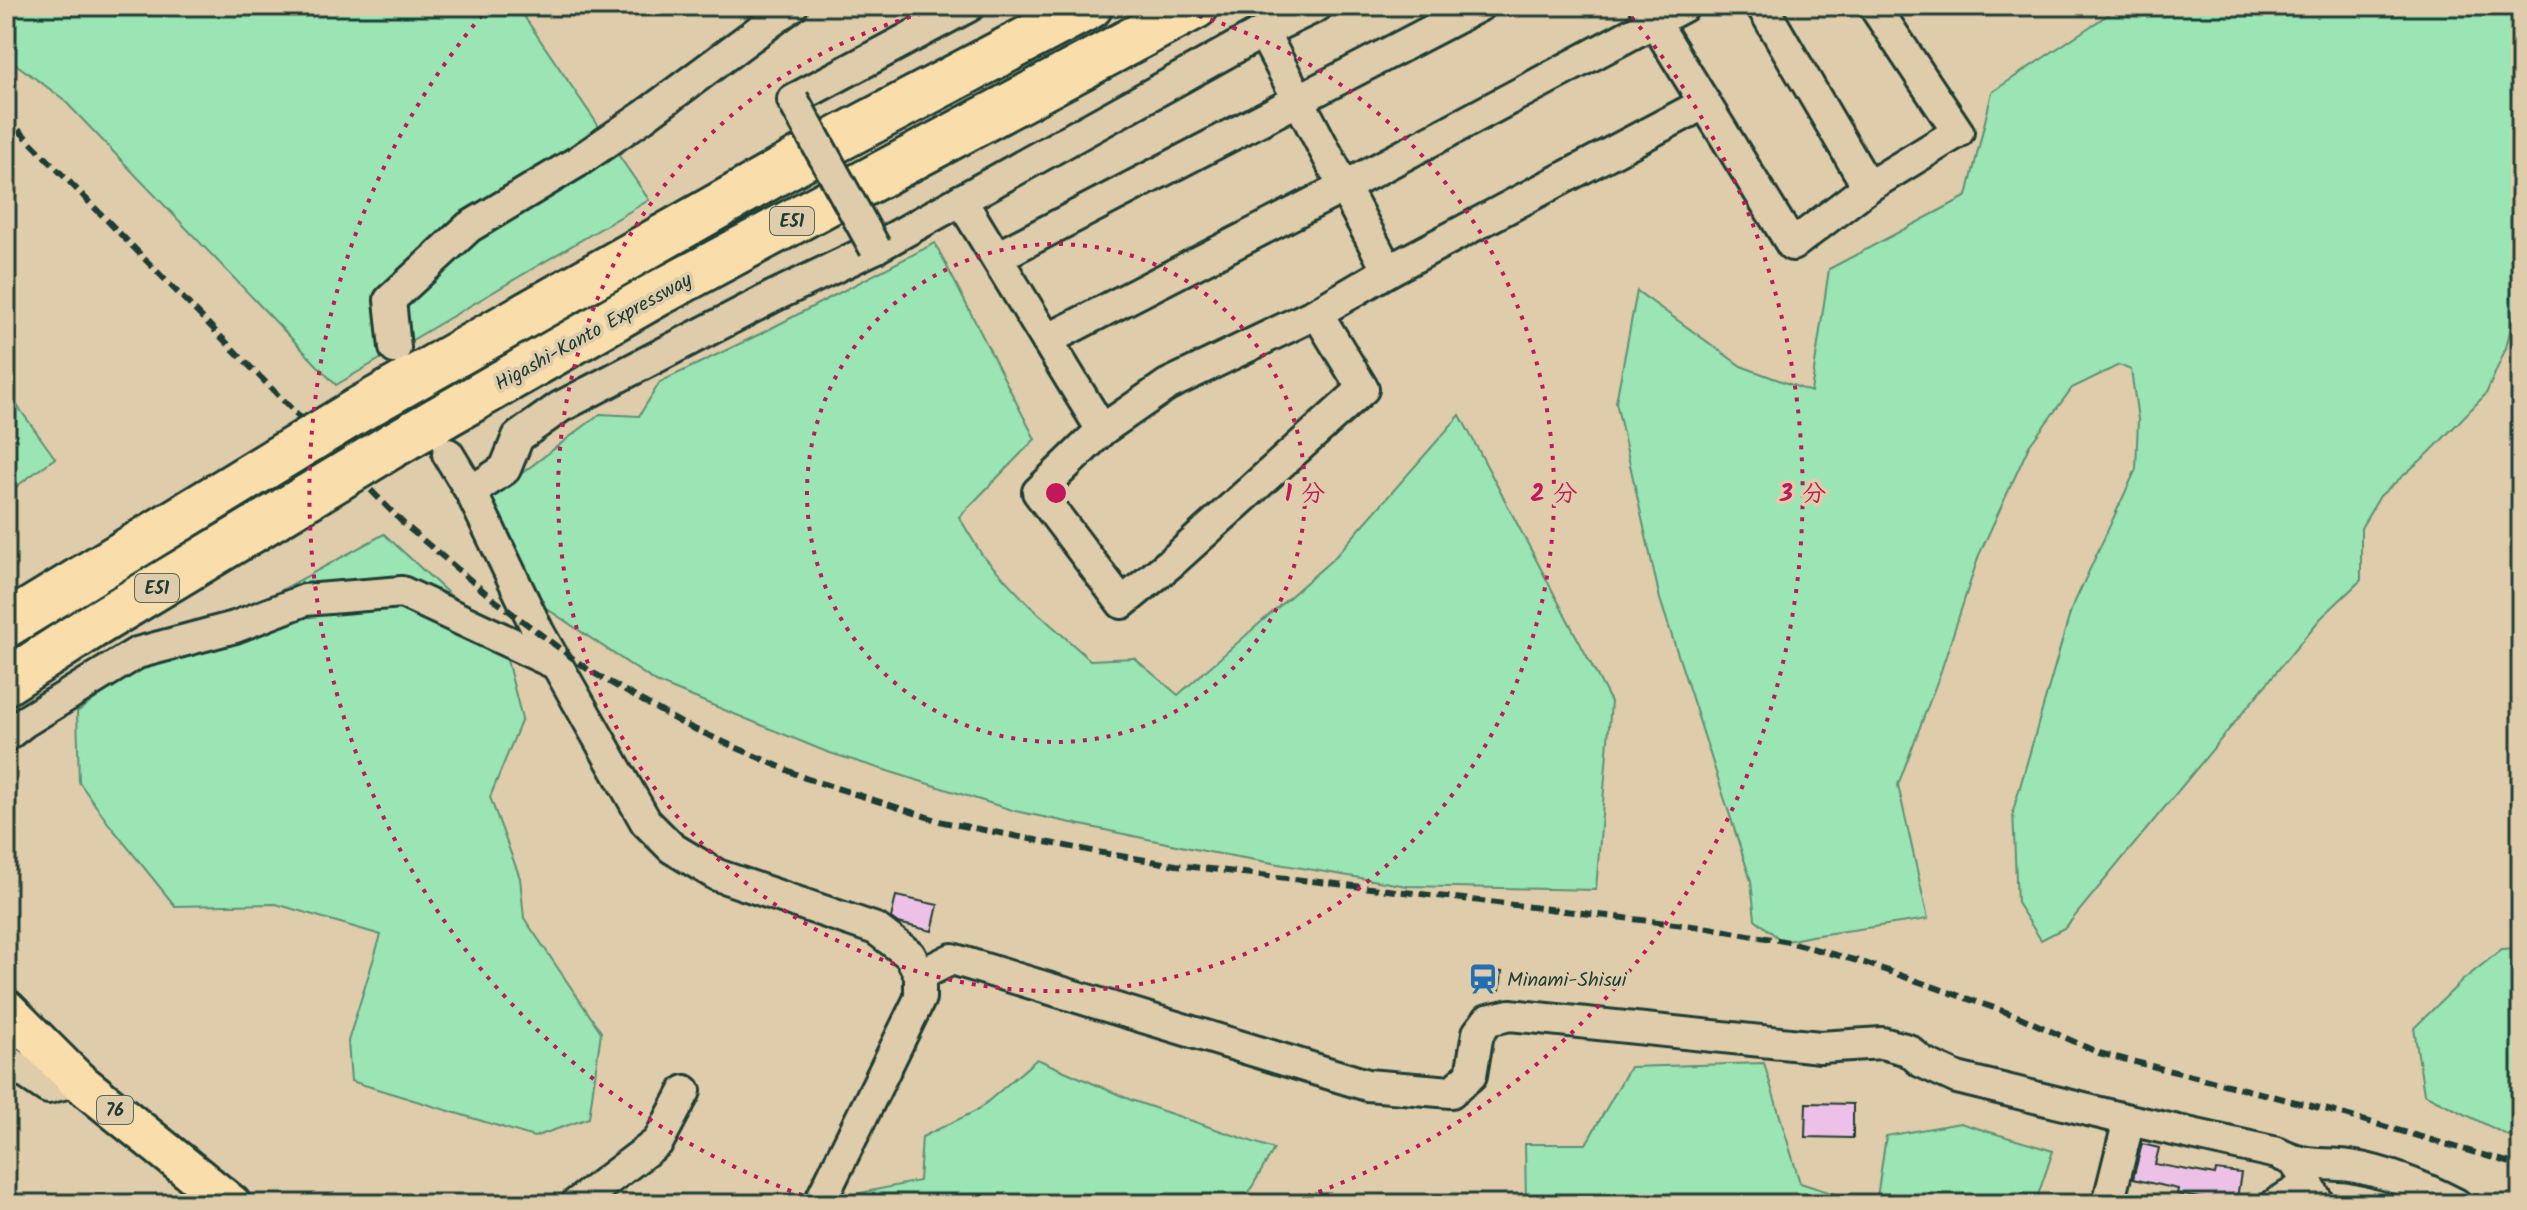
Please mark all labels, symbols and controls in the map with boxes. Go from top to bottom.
road number: E51 [770,207,814,235]
street label: Higashi-Kanto Expressway [489,265,699,400]
text: 1 分 [1285,475,1325,514]
text: 2 分 [1530,475,1578,514]
text: 3 分 [1779,475,1826,514]
centre of rings [1042,479,1070,507]
road number: E51 [135,574,179,602]
station icon: Minami-Shisui [1466,962,1500,996]
place label: Minami-Shisui [1507,965,1628,997]
road number: 76 [97,1096,133,1124]

